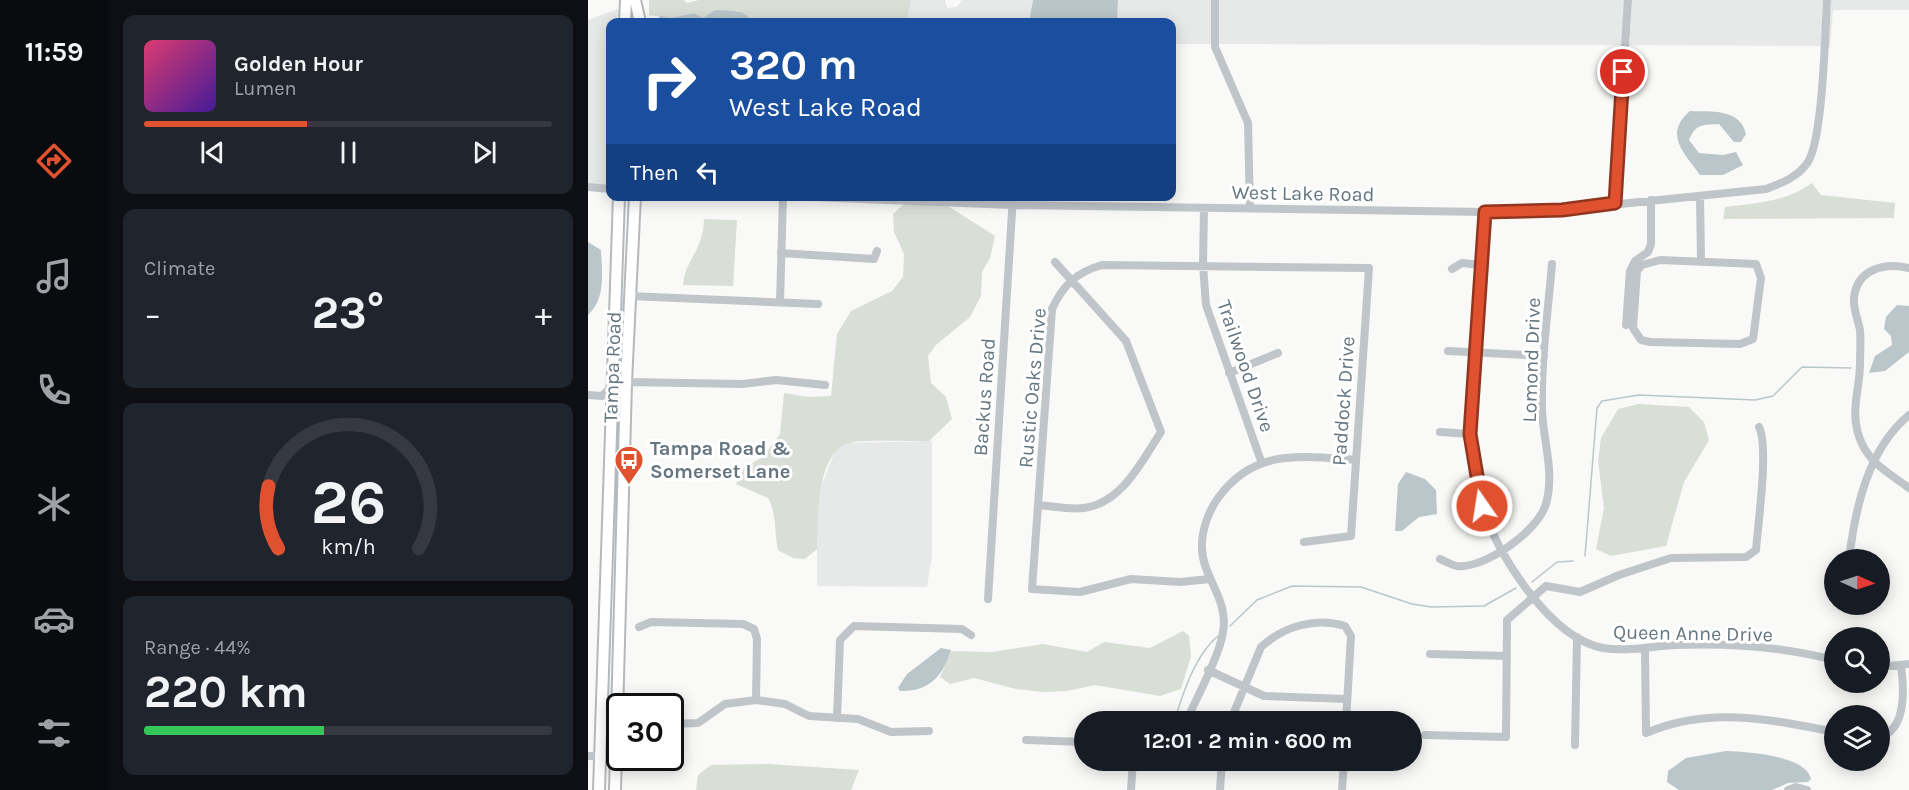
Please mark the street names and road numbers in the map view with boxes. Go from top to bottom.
street label: West Lake Road [1231,181,1375,206]
street label: Trailwood Drive [1212,297,1279,435]
street label: Lomond Drive [1518,297,1545,423]
street label: Rustic Oaks Drive [1014,307,1051,469]
street label: Tampa Road [599,311,626,423]
street label: Paddock Drive [1328,336,1359,467]
street label: Backus Road [969,337,1000,457]
street label: Queen Anne Drive [1613,621,1773,646]

